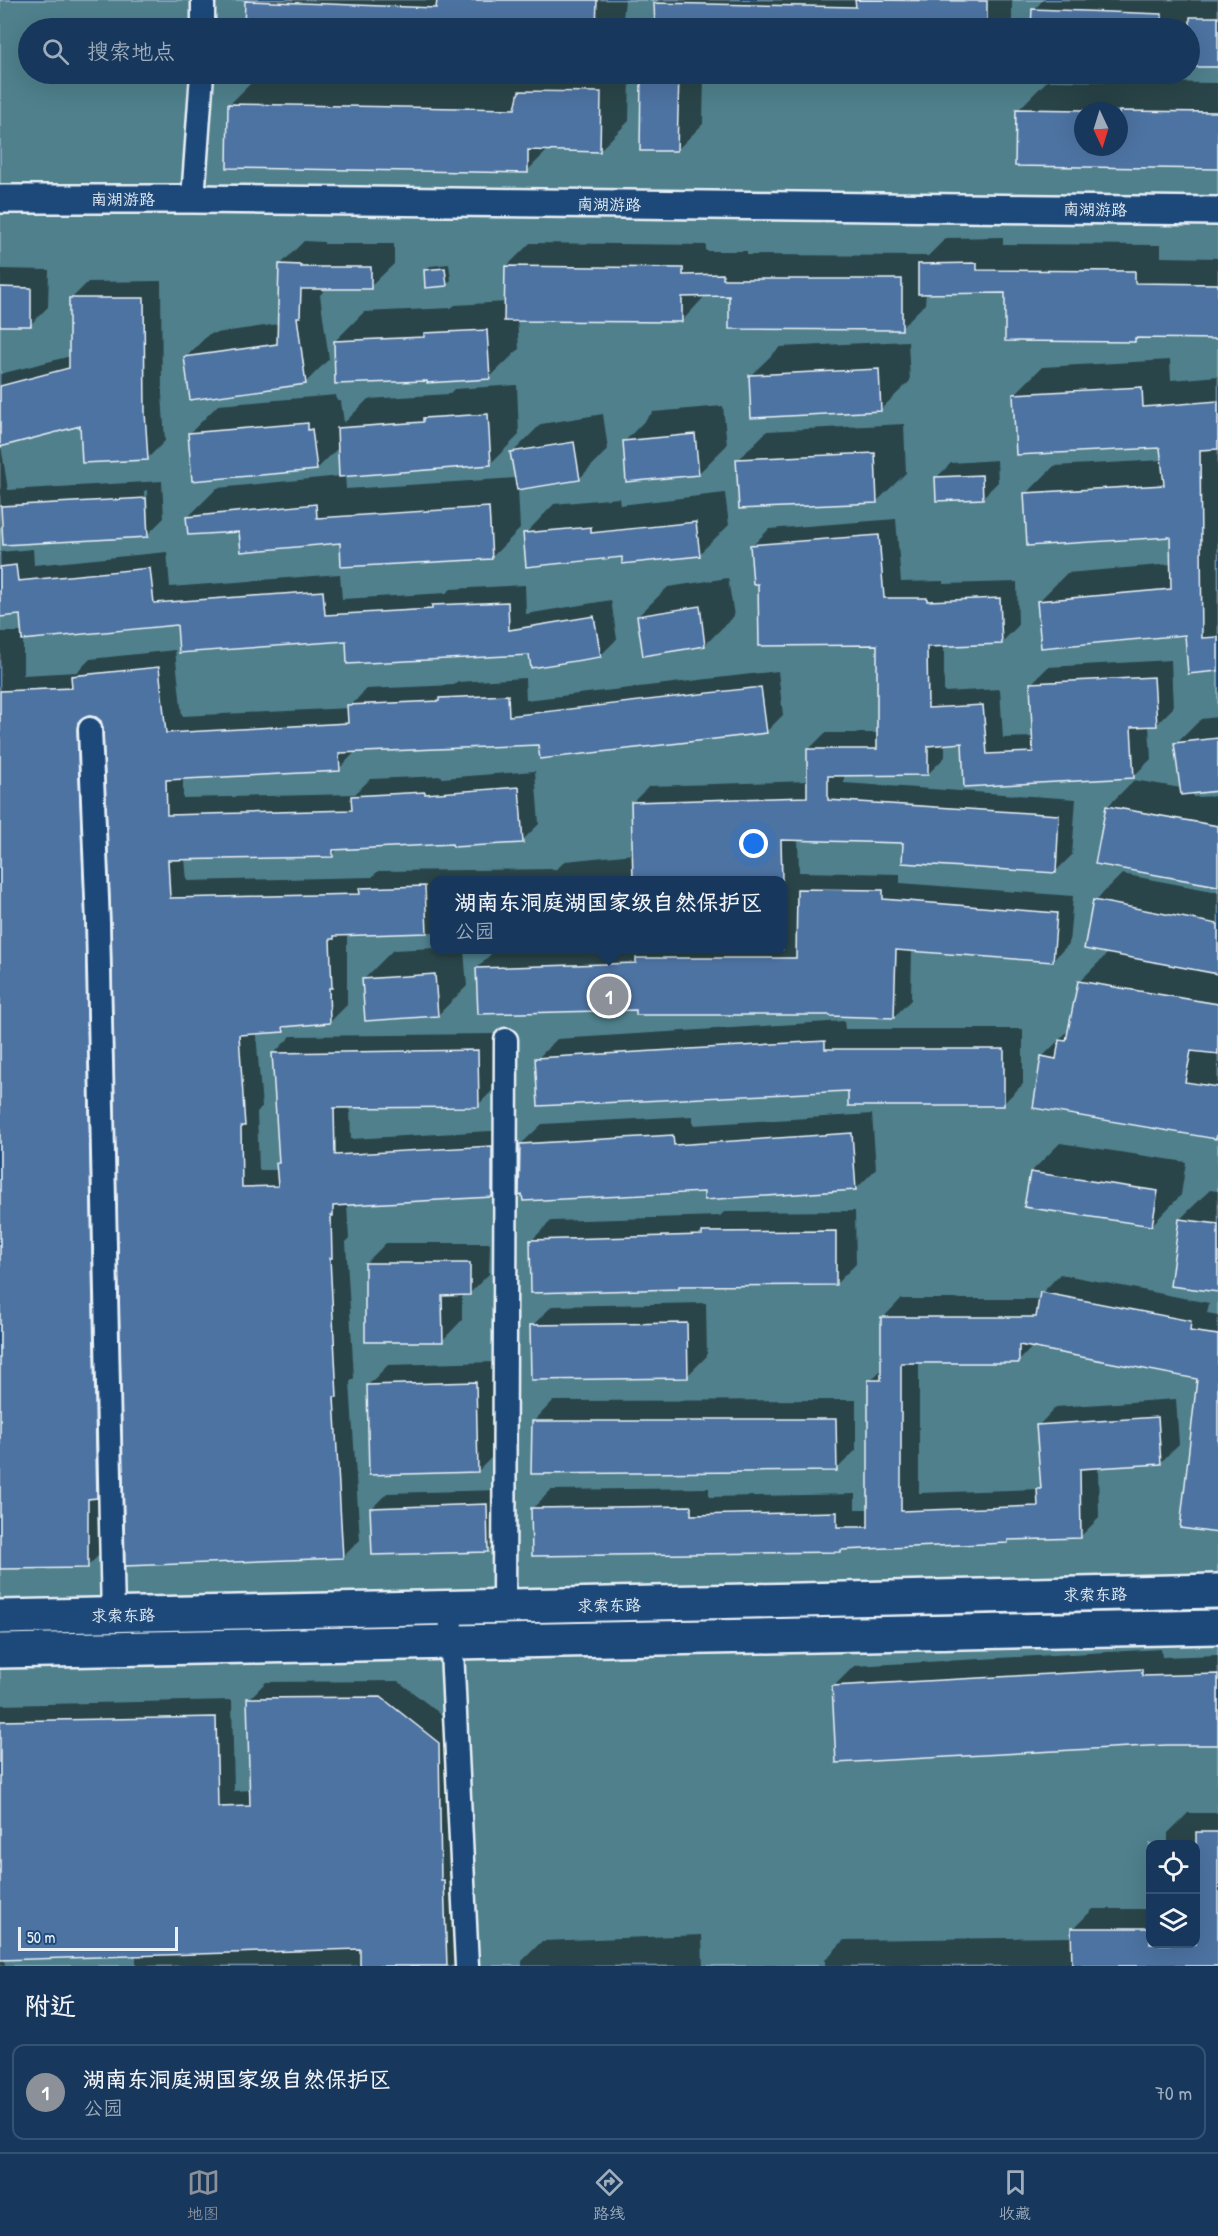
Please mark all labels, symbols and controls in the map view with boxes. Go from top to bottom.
search box [18,18,1200,84]
icon: search [39,35,72,68]
text: 搜索地点 [87,36,175,66]
north arrow [1074,102,1128,156]
street label: 南湖游路 [91,188,155,210]
street label: 南湖游路 [577,192,641,216]
street label: 南湖游路 [1063,197,1127,221]
your location [739,829,768,858]
popup [430,876,787,954]
text: 湖南东洞庭湖国家级自然保护区 [454,887,763,917]
text: 公园 [454,917,494,944]
pin: 1 [590,974,628,1018]
street label: 求索东路 [1063,1582,1127,1606]
street label: 求索东路 [577,1593,641,1617]
street label: 求索东路 [91,1603,155,1627]
map controls [1146,1840,1200,1948]
button: locate [1146,1840,1200,1894]
button: layers [1146,1894,1200,1948]
scale bar [18,1924,178,1952]
text: 50 m [27,1926,56,1948]
text: 附近 [24,1988,76,2023]
text: 湖南东洞庭湖国家级自然保护区 [83,2064,391,2094]
text: 1 [42,2079,49,2106]
text: 70 m [1155,2079,1192,2106]
text: 公园 [83,2094,123,2121]
tab: 地图 [187,2166,220,2224]
tab: 路线 [593,2166,626,2224]
tab: 收藏 [999,2166,1032,2224]

